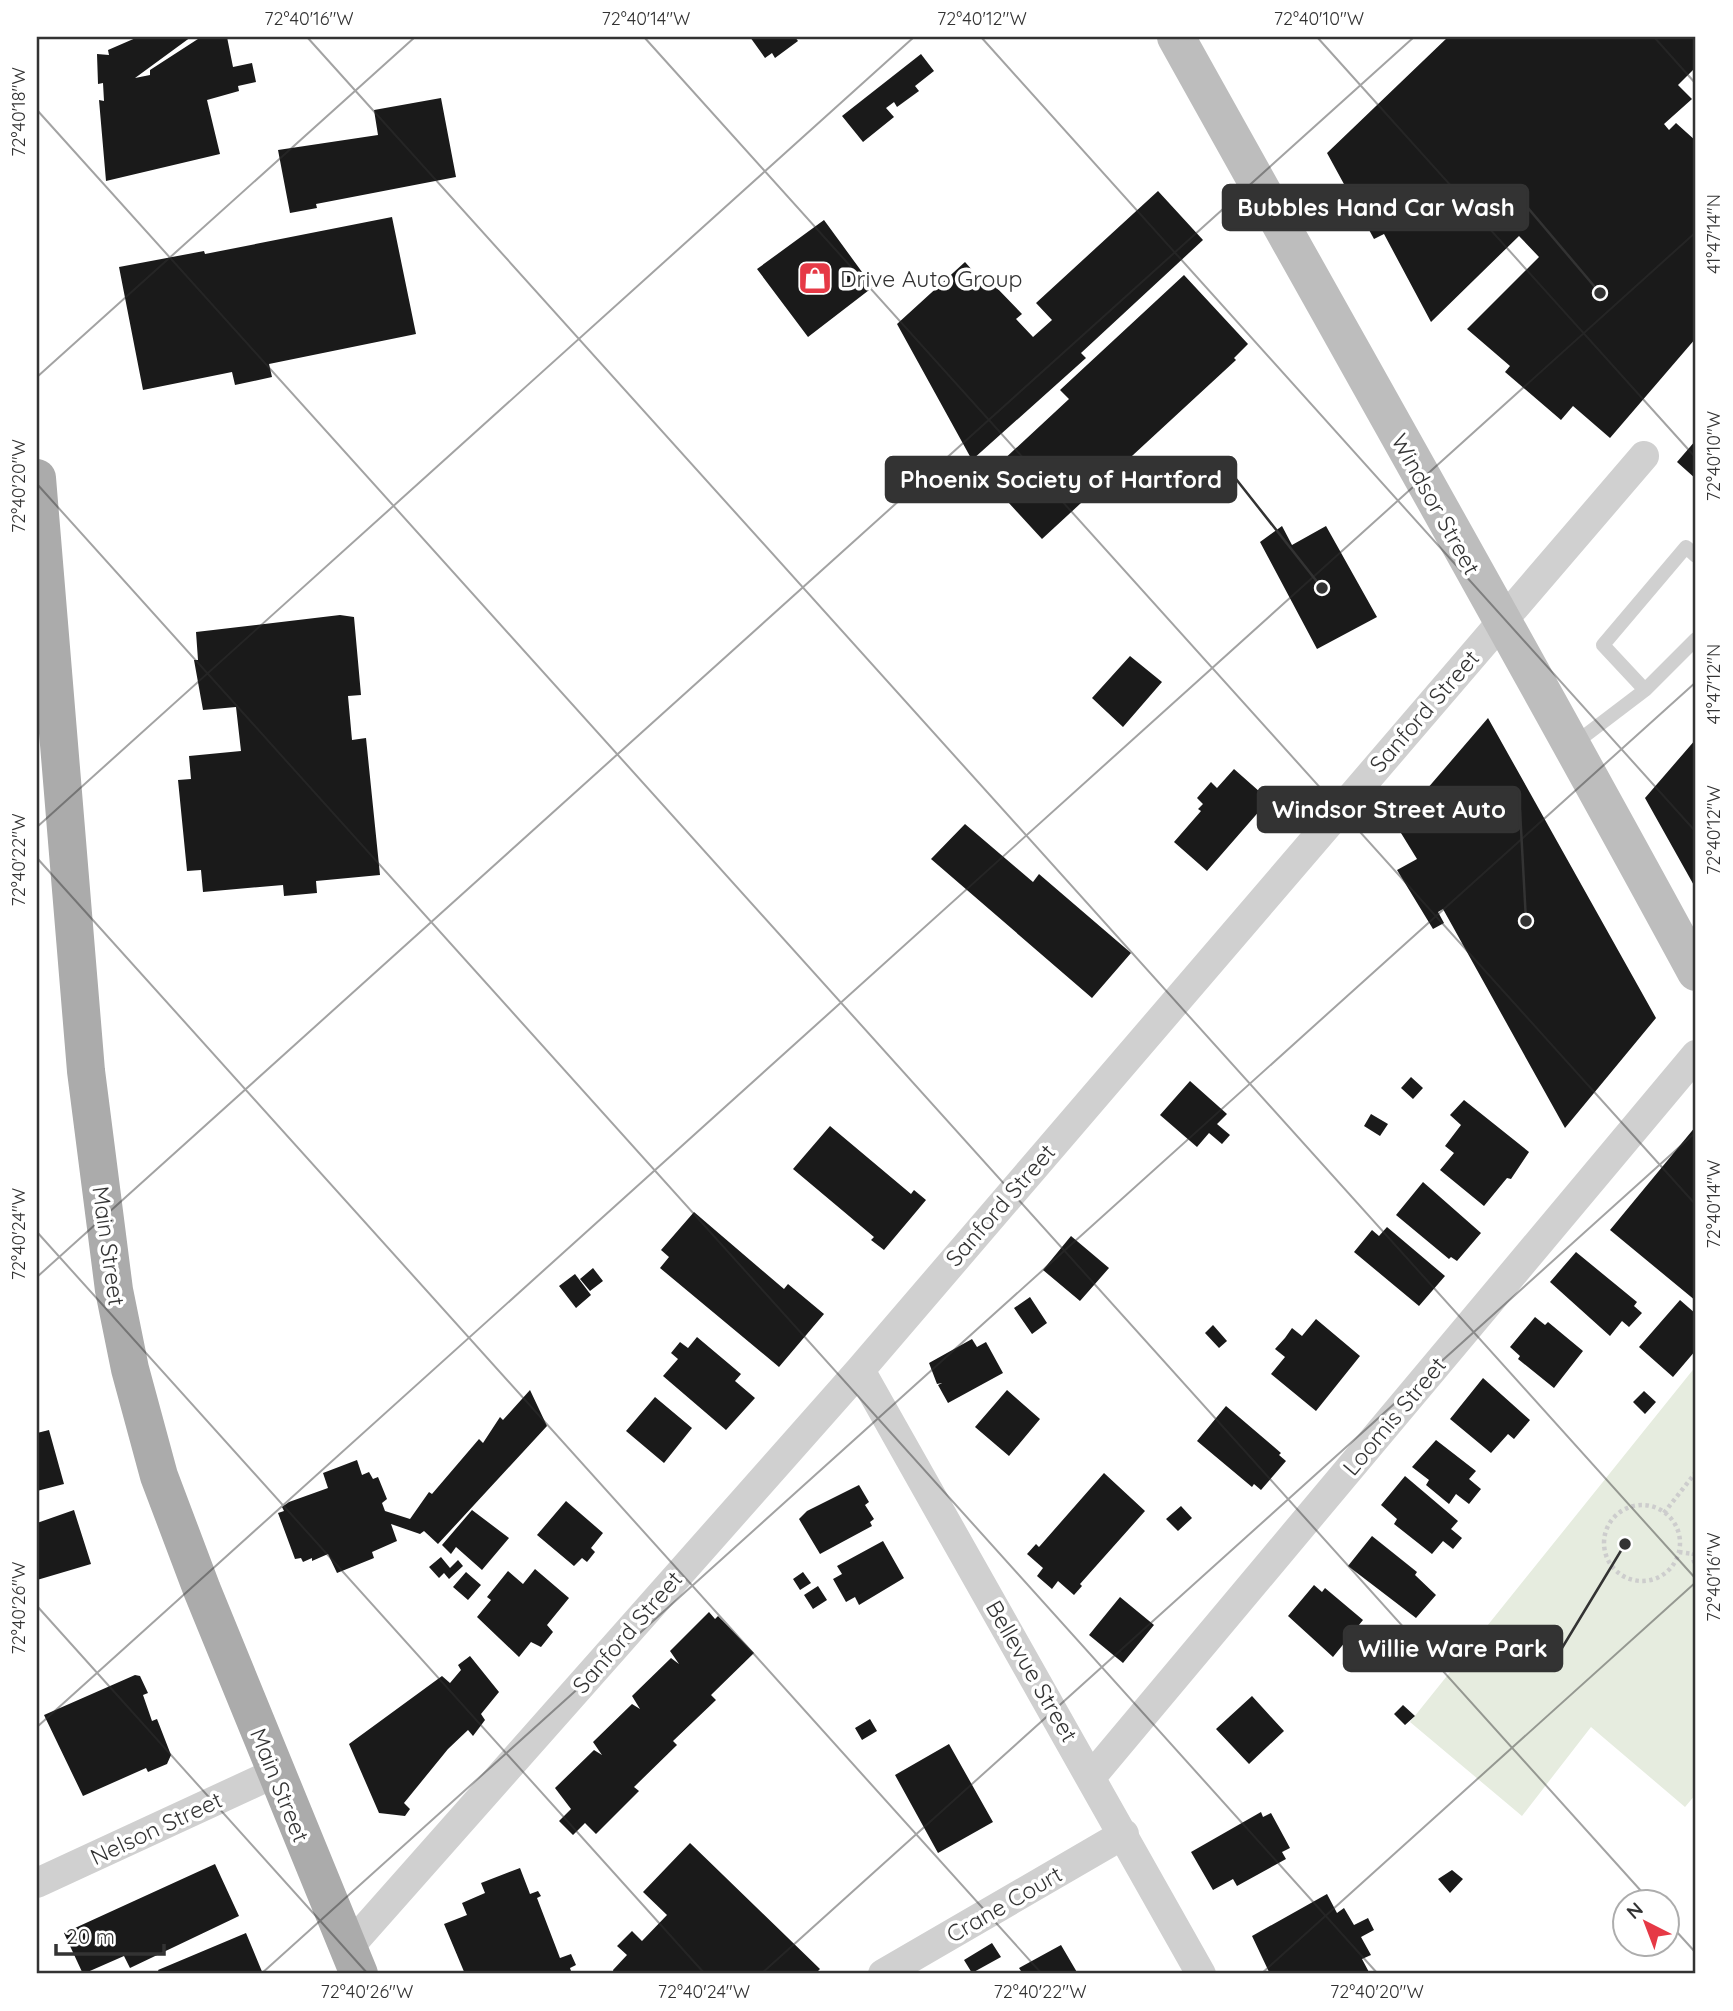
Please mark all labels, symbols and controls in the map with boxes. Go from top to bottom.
text: 72°40'16"W [264,7,354,30]
text: 72°40'14"W [601,7,691,30]
text: 72°40'12"W [937,7,1027,30]
text: 72°40'10"W [1274,7,1364,30]
text: 72°40'18"W [7,67,30,157]
callout: Bubbles Hand Car Wash [1223,185,1528,230]
text: Bubbles Hand Car Wash [1237,192,1515,222]
text: 41°47'14"N [1702,194,1725,274]
shop icon: Drive Auto Group [796,259,834,297]
place label: Drive Auto Group [840,264,1022,293]
text: 72°40'10"W [1702,411,1725,501]
street label: Windsor Street [1385,428,1487,580]
text: 72°40'20"W [7,439,30,533]
callout: Phoenix Society of Hartford [886,457,1236,502]
text: Phoenix Society of Hartford [900,464,1222,494]
street label: Sanford Street [1363,644,1485,778]
text: 41°47'12"N [1702,644,1725,724]
text: 72°40'12"W [1702,785,1725,875]
callout: Windsor Street Auto [1258,787,1520,832]
text: Windsor Street Auto [1272,794,1506,824]
text: 72°40'22"W [7,813,30,907]
street label: Sanford Street [939,1138,1061,1272]
text: 72°40'14"W [1702,1159,1725,1249]
street label: Main Street [86,1184,132,1308]
text: 72°40'24"W [7,1188,30,1280]
street label: Loomis Street [1336,1351,1452,1481]
text: 72°40'16"W [1702,1532,1725,1622]
text: 72°40'26"W [7,1562,30,1654]
street label: Sanford Street [566,1565,688,1699]
street label: Bellevue Street [980,1595,1084,1747]
callout: Willie Ware Park [1344,1626,1562,1671]
text: Willie Ware Park [1358,1633,1548,1663]
street label: Main Street [244,1724,316,1846]
street label: Nelson Street [85,1785,227,1871]
street label: Crane Court [941,1859,1067,1949]
north arrow [1610,1888,1680,1958]
text: N [1621,1897,1648,1924]
scale bar [56,1913,164,1957]
text: 20 m [66,1923,115,1949]
text: 72°40'26"W [321,1980,413,2003]
text: 72°40'24"W [658,1980,750,2003]
text: 72°40'22"W [993,1980,1087,2003]
text: 72°40'20"W [1330,1980,1424,2003]

